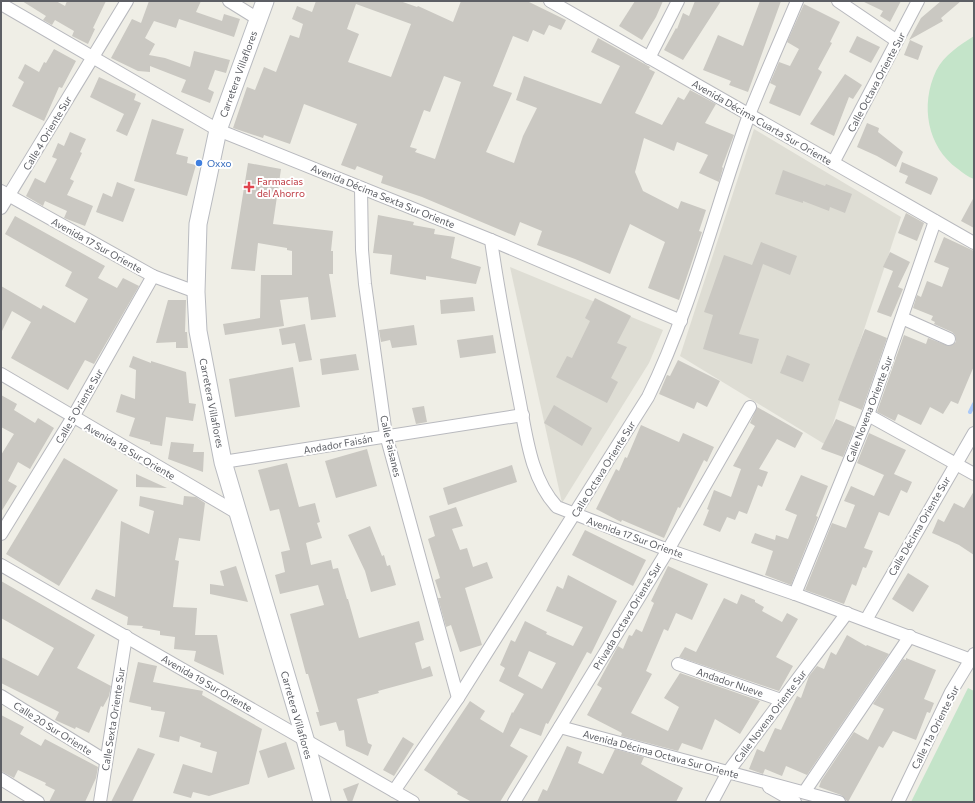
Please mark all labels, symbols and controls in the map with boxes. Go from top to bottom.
street label: Carretera Villaflores [217,29,259,119]
street label: Calle Octava Oriente Sur [845,30,907,134]
street label: Avenida Décima Cuarta Sur Oriente [690,77,834,167]
street label: Calle 4 Oriente Sur [20,94,74,172]
place label: Oxxo [207,157,231,169]
marker: Oxxo [194,158,204,168]
street label: Avenida Décima Sexta Sur Oriente [309,162,457,230]
place label: Farmacias del Ahorro [257,175,305,199]
marker: Farmacias del Ahorro [244,182,254,192]
street label: Avenida 17 Sur Oriente [50,215,144,275]
street label: Calle Novena Oriente Sur [843,354,895,464]
street label: Carretera Villaflores [197,357,227,449]
street label: Calle 5 Oriente Sur [53,366,105,446]
street label: Calle Faisanes [378,414,404,478]
street label: Calle Octava Oriente Sur [568,419,638,519]
street label: Avenida 18 Sur Oriente [83,420,177,482]
street label: Andador Faisán [302,432,374,456]
street label: Calle Décima Oriente Sur [886,474,952,578]
street label: Avenida 17 Sur Oriente [585,514,685,560]
street label: Privada Octava Oriente Sur [590,560,664,672]
street label: Avenida 19 Sur Oriente [160,652,254,714]
street label: Andador Nueve [695,665,765,699]
street label: Calle Sexta Oriente Sur [99,666,127,772]
street label: Calle Novena Oriente Sur [731,667,809,765]
street label: Carretera Villaflores [279,669,315,761]
street label: Calle 11a Oriente Sur [909,683,961,771]
street label: Calle 20 Sur Oriente [11,699,95,757]
street label: Avenida Décima Octava Sur Oriente [582,727,740,781]

